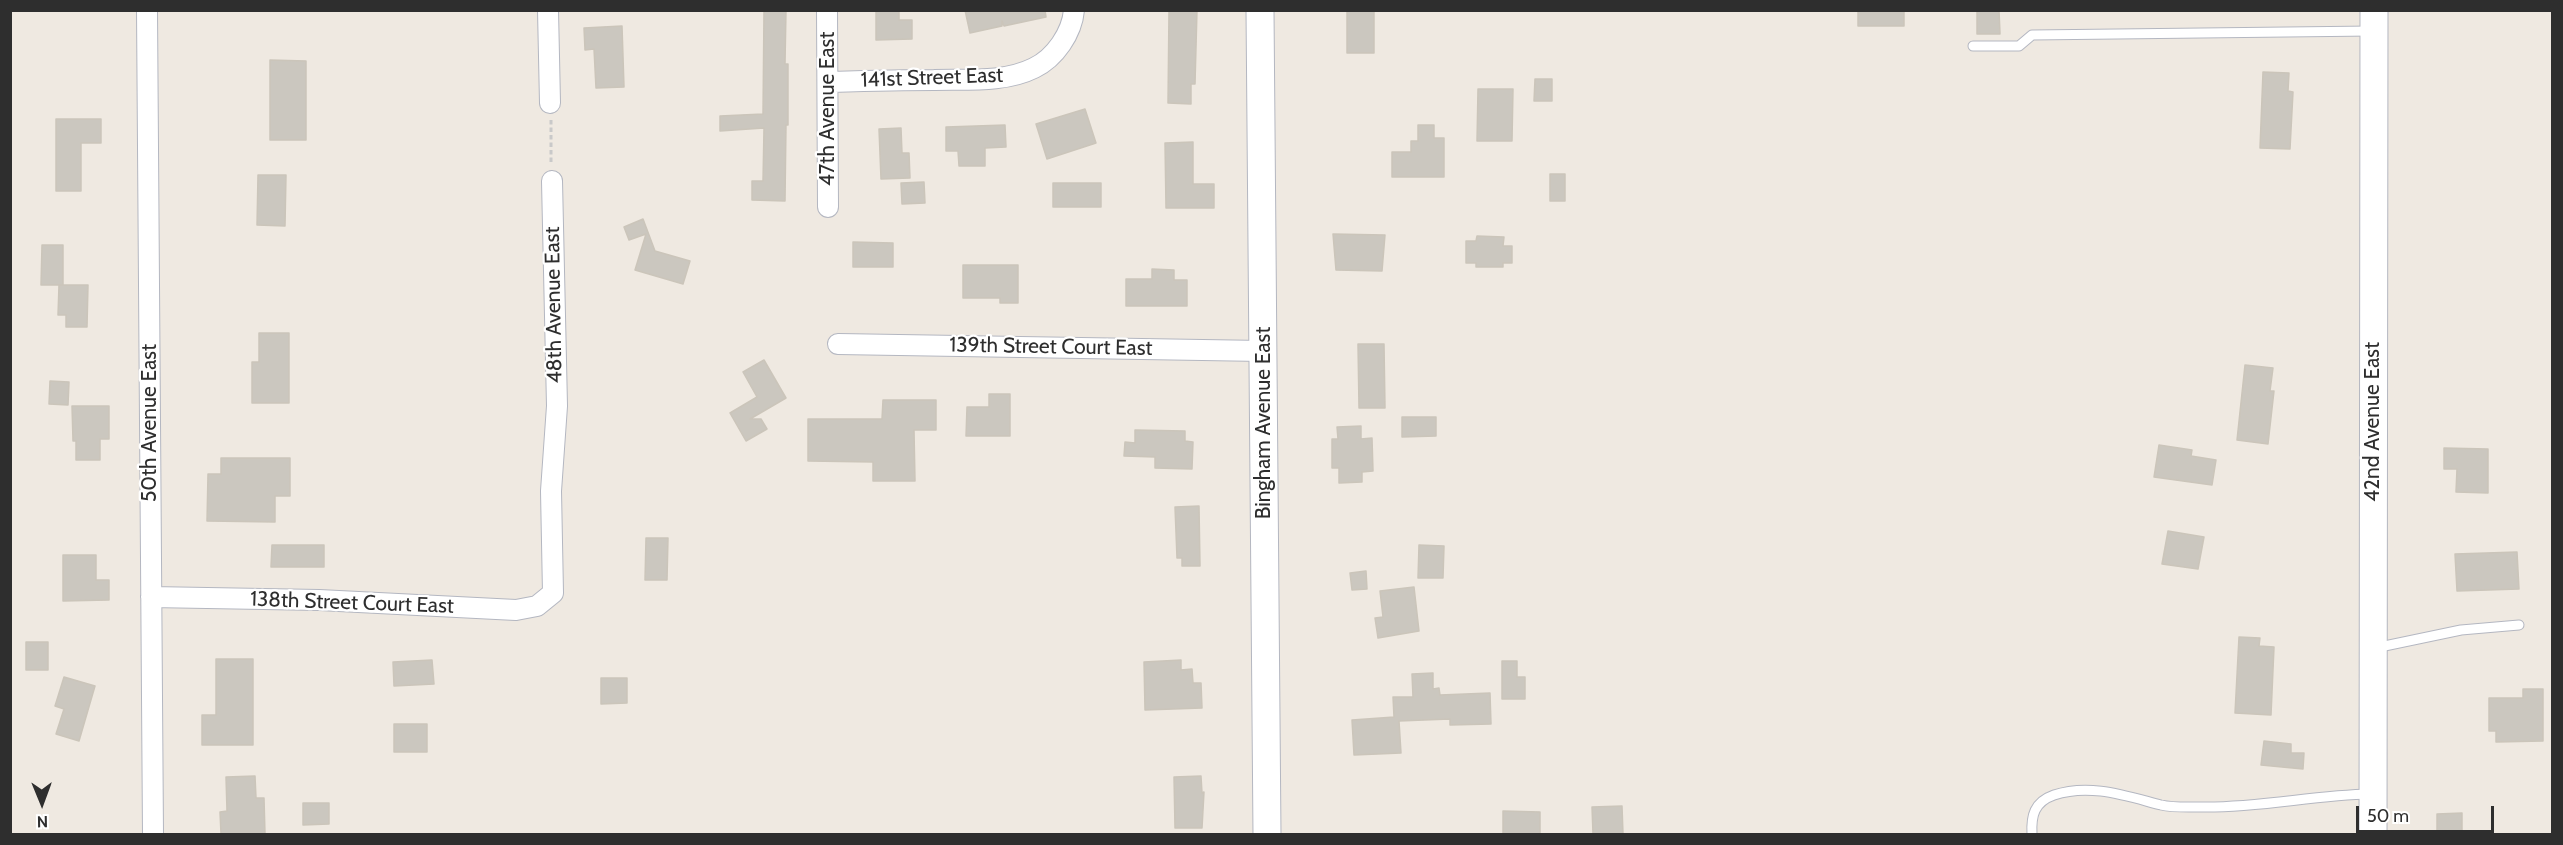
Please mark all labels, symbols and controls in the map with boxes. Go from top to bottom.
street label: 47th Avenue East [815,32,841,186]
street label: 141st Street East [860,63,1004,93]
street label: 48th Avenue East [540,226,568,384]
street label: Bingham Avenue East [1251,327,1277,519]
street label: 139th Street Court East [949,333,1153,361]
street label: 42nd Avenue East [2360,342,2386,502]
street label: 50th Avenue East [137,344,163,502]
street label: 138th Street Court East [250,587,454,619]
north arrow [12,773,72,833]
scale bar [2359,794,2497,832]
text: 50 m [2367,805,2409,827]
text: N [37,812,48,831]

